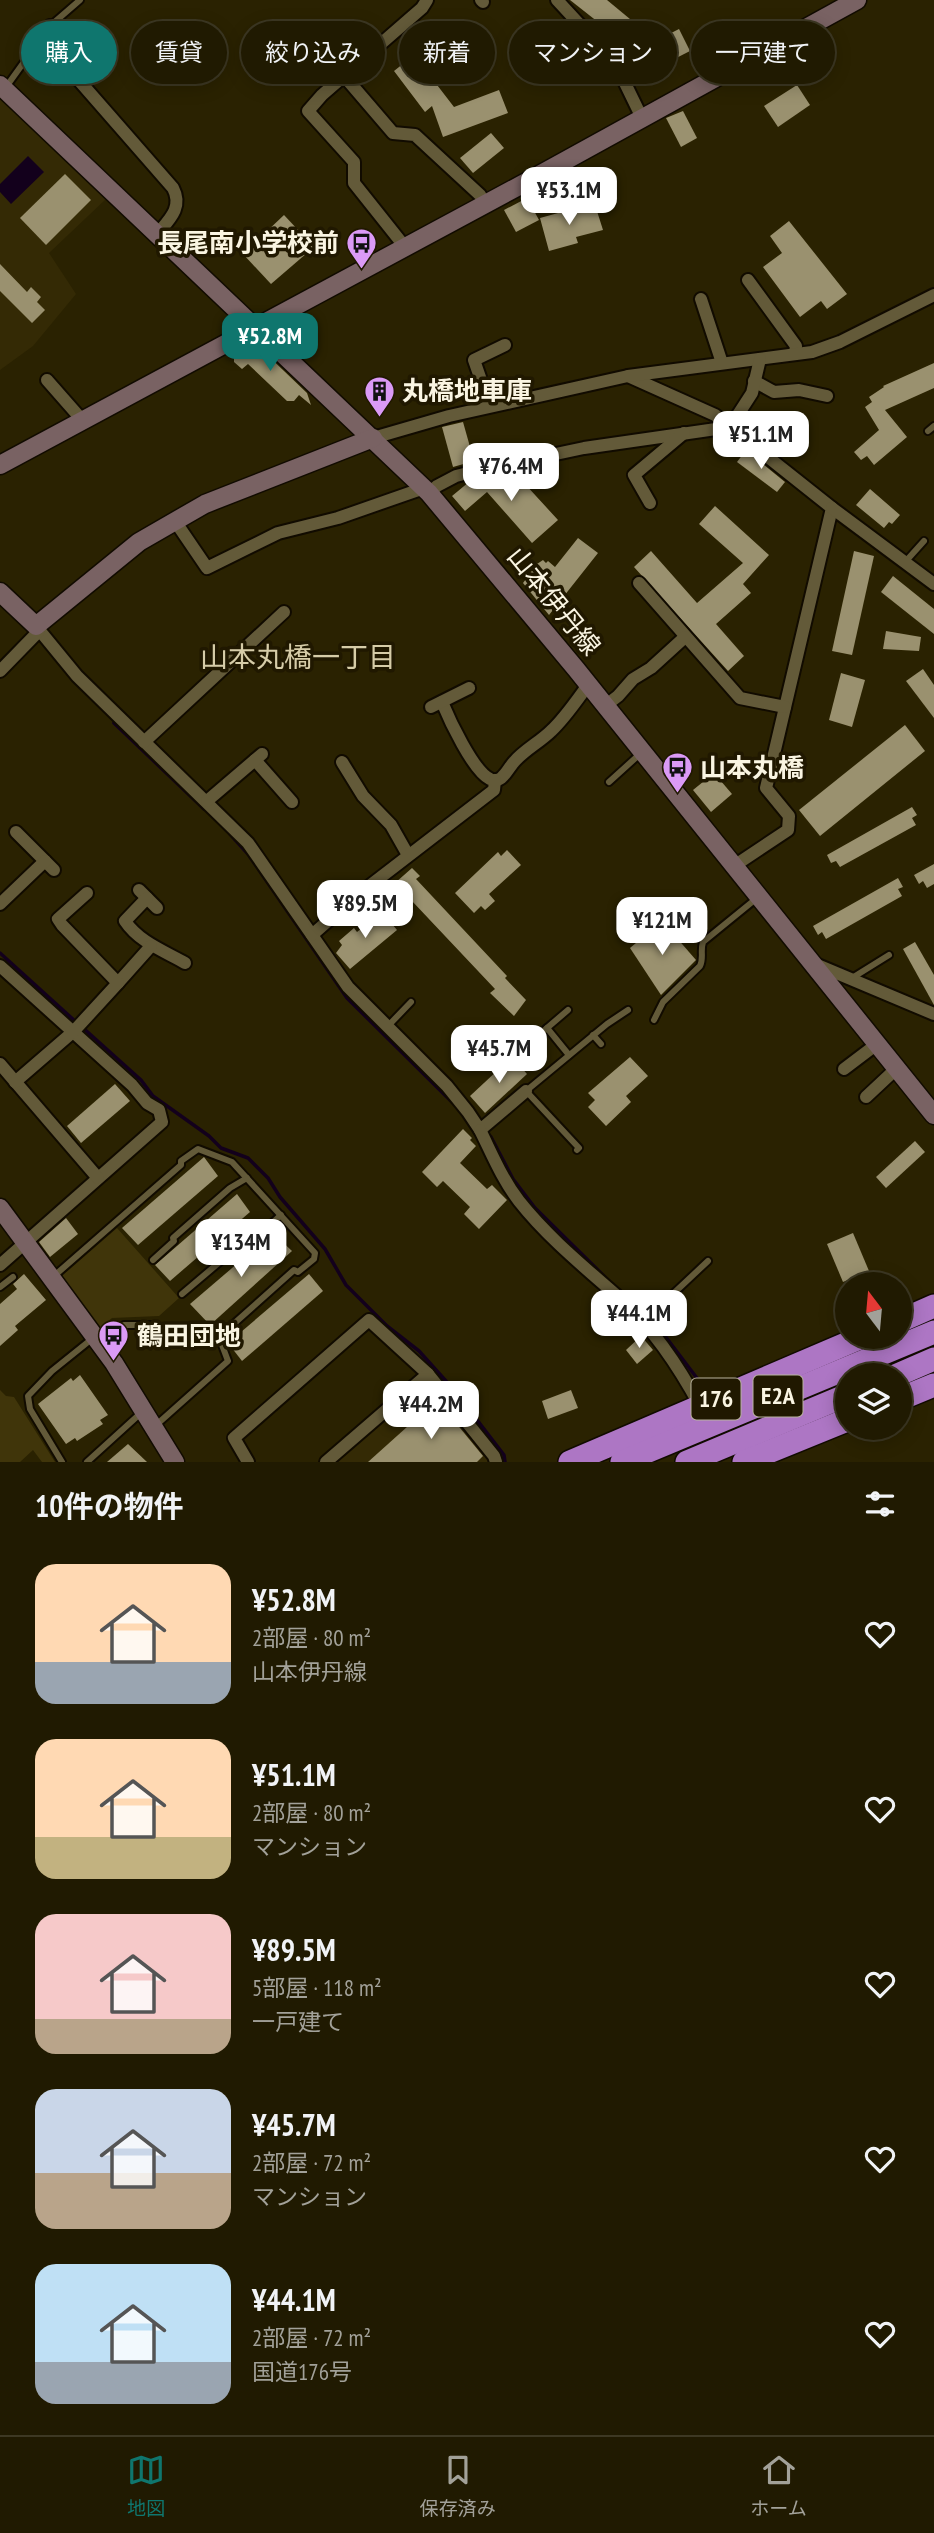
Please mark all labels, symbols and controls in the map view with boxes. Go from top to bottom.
chip: 購入 [21,21,117,84]
chip: 賃貸 [131,21,227,84]
chip: 絞り込み [241,21,385,84]
chip: 新着 [399,21,495,84]
chip: マンション [509,21,677,84]
chip: 一戸建て [691,21,835,84]
pin: ¥53.1M [512,168,626,227]
text: ¥53.1M [537,175,601,204]
place label: 長尾南小学校前 [157,226,339,259]
bus stop icon: 長尾南小学校前 [345,226,379,270]
pin: ¥52.8M [213,314,327,373]
text: ¥52.8M [238,321,302,350]
building icon: 丸橋地車庫 [362,374,396,418]
place label: 丸橋地車庫 [402,374,532,407]
pin: ¥51.1M [704,412,818,471]
text: ¥51.1M [729,419,793,448]
pin: ¥76.4M [454,444,568,503]
text: ¥76.4M [479,451,543,480]
street label: 山本伊丹線 [501,540,608,662]
district label: 山本丸橋一丁目 [200,638,396,675]
bus stop icon: 山本丸橋 [660,751,694,795]
place label: 山本丸橋 [700,751,804,784]
pin: ¥89.5M [308,880,422,940]
text: ¥89.5M [333,888,397,917]
pin: ¥121M [613,898,711,957]
text: ¥121M [632,905,692,934]
pin: ¥45.7M [442,1026,556,1085]
text: ¥45.7M [467,1033,531,1062]
pin: ¥134M [192,1220,290,1279]
text: ¥134M [211,1227,271,1256]
north arrow [835,1272,912,1349]
map controls [835,1272,912,1440]
pin: ¥44.1M [582,1290,696,1350]
text: ¥44.1M [607,1298,671,1327]
bus stop icon: 鶴田団地 [97,1319,131,1363]
place label: 鶴田団地 [137,1319,241,1352]
button: layers [835,1363,912,1440]
road number: E2A [754,1376,802,1416]
road number: 176 [692,1378,740,1420]
pin: ¥44.2M [374,1382,488,1441]
text: ¥44.2M [399,1389,463,1418]
icon: filters [861,1485,899,1523]
text: 10件の物件 [35,1486,184,1525]
text: ¥52.8M [252,1580,336,1619]
icon: home [91,1592,175,1676]
icon: heart [861,1615,899,1653]
text: 2部屋 · 80 m² [252,1623,371,1652]
text: 山本伊丹線 [252,1657,367,1686]
text: ¥51.1M [252,1755,336,1794]
icon: home [91,1767,175,1851]
icon: heart [861,1790,899,1828]
text: 2部屋 · 80 m² [252,1798,371,1827]
text: マンション [252,1832,367,1861]
text: ¥89.5M [252,1930,336,1969]
icon: home [91,1942,175,2026]
icon: heart [861,1965,899,2003]
text: 5部屋 · 118 m² [252,1973,382,2002]
text: 一戸建て [252,2007,344,2036]
text: ¥45.7M [252,2105,336,2144]
icon: home [91,2117,175,2201]
icon: heart [861,2140,899,2178]
text: 2部屋 · 72 m² [252,2148,371,2177]
text: マンション [252,2182,367,2211]
text: ¥44.1M [252,2280,336,2319]
icon: home [91,2292,175,2376]
icon: heart [861,2315,899,2353]
text: 2部屋 · 72 m² [252,2323,371,2352]
text: 国道176号 [252,2357,352,2386]
tab: 地図 [127,2451,165,2520]
tab: 保存済み [420,2451,496,2520]
tab: ホーム [750,2451,807,2520]

